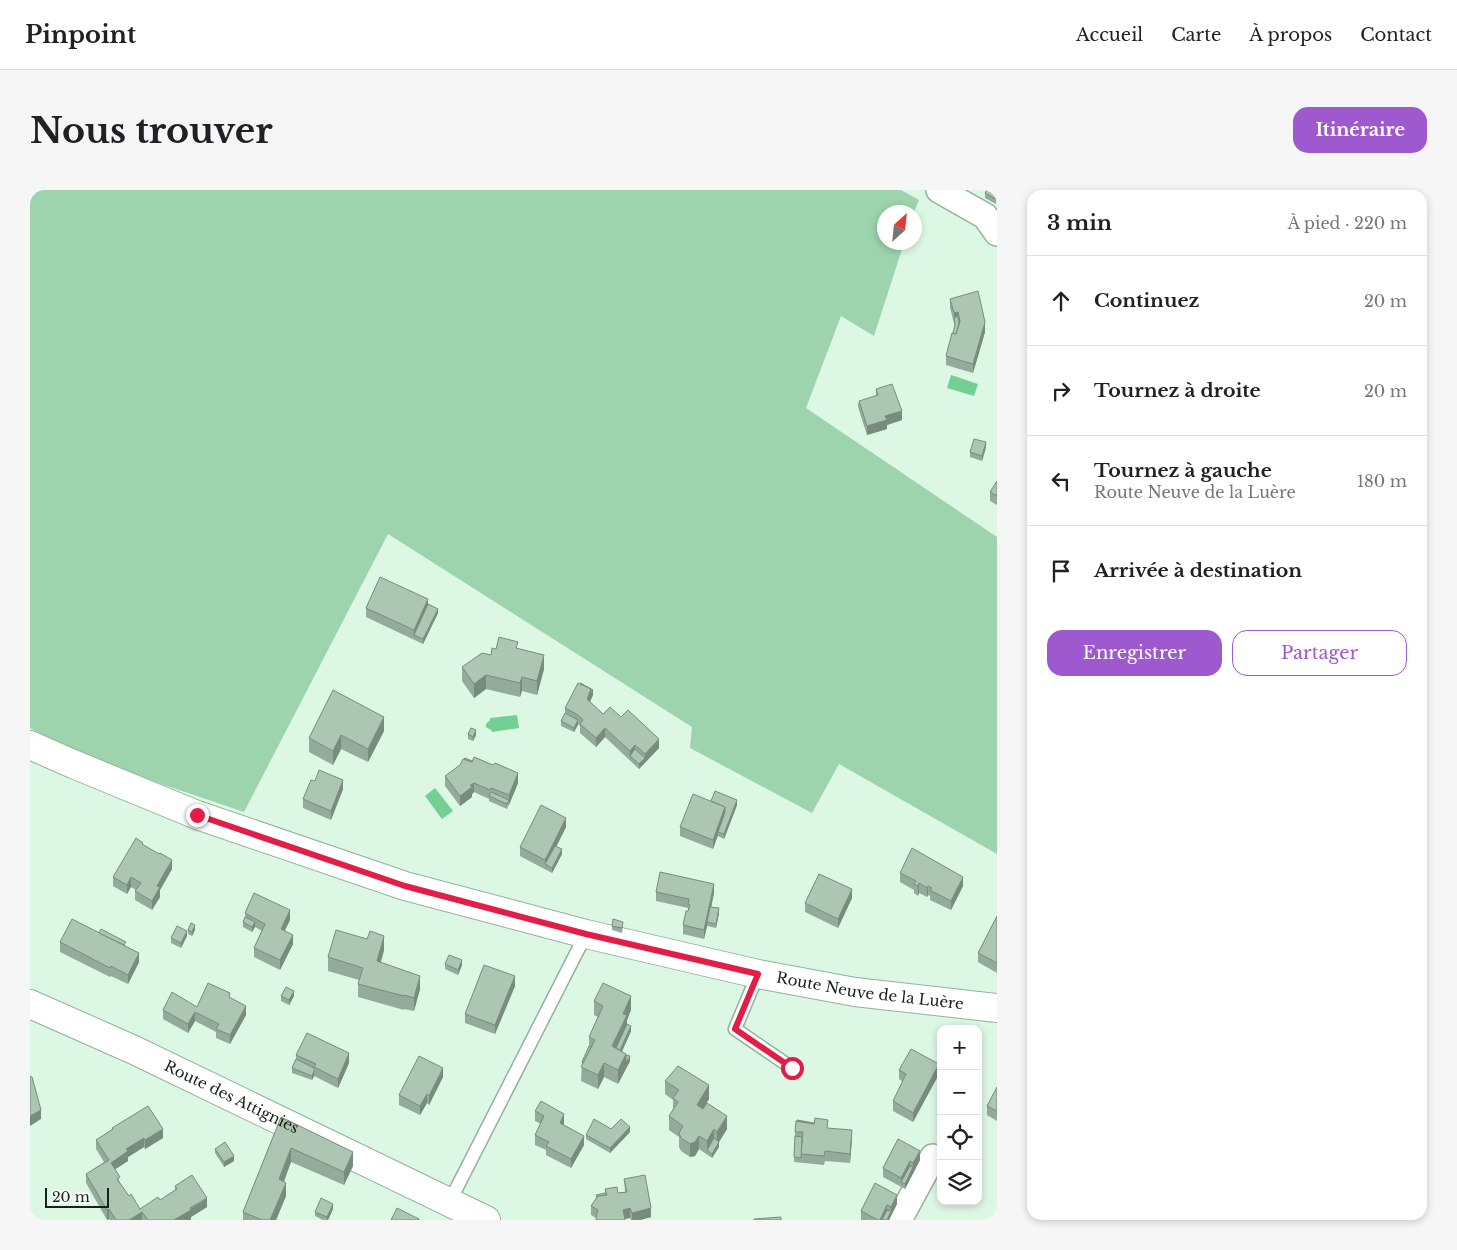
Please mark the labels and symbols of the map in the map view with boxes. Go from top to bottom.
north arrow [877,205,922,250]
route end [186,804,209,827]
street label: Route Neuve de la Luère [775,968,965,1013]
street label: Route des Attignies [161,1056,302,1137]
route start [781,1057,804,1080]
scale bar [45,1185,109,1208]

